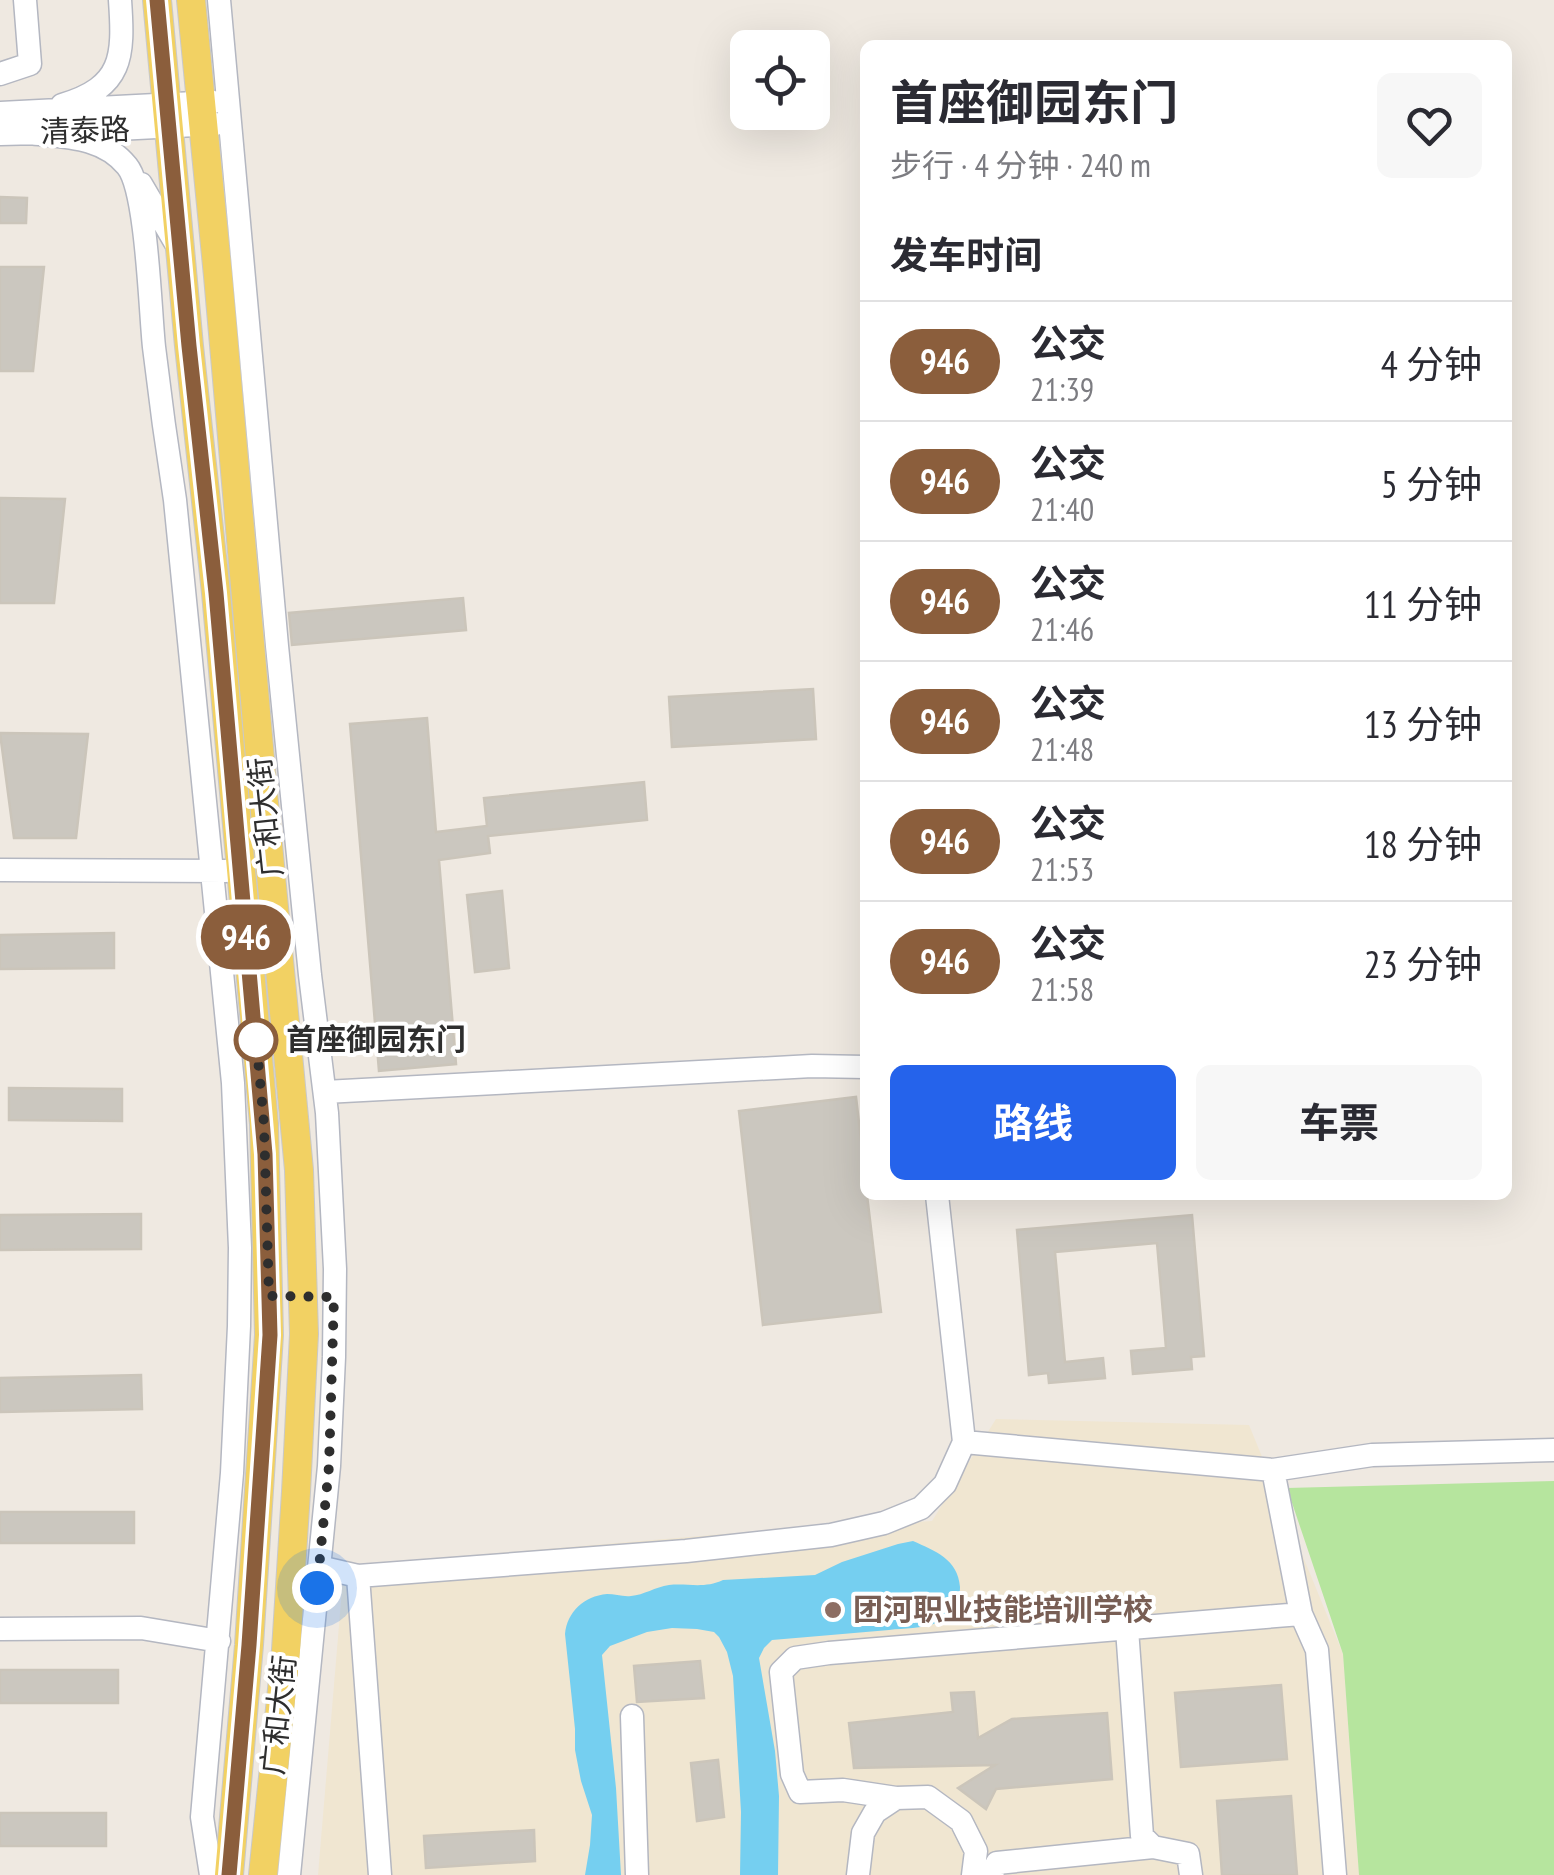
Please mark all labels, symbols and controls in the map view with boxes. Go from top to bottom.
map controls [730,30,830,130]
button: locate [730,30,830,130]
text: 首座御园东门 [890,71,1178,133]
button: heart [1377,73,1482,178]
street label: 清泰路 [39,108,131,151]
text: 步行 · 4 分钟 · 240 m [890,144,1151,186]
text: 发车时间 [890,230,1042,279]
text: 公交 [1030,318,1106,367]
text: 946 [920,338,970,384]
text: 4 分钟 [1381,339,1482,388]
text: 21:39 [1030,368,1094,410]
text: 公交 [1030,438,1106,487]
text: 946 [920,458,970,504]
text: 5 分钟 [1381,459,1482,508]
text: 21:40 [1030,488,1094,530]
text: 公交 [1030,558,1106,607]
text: 946 [920,578,970,624]
text: 11 分钟 [1364,579,1482,628]
text: 21:46 [1030,608,1094,650]
text: 公交 [1030,678,1106,727]
text: 946 [920,698,970,744]
text: 13 分钟 [1364,699,1482,748]
text: 21:48 [1030,728,1094,770]
street label: 广和大街 [239,755,290,879]
text: 公交 [1030,798,1106,847]
text: 946 [920,818,970,864]
text: 18 分钟 [1364,819,1482,868]
text: 21:53 [1030,848,1094,890]
line badge: 946 [188,904,304,970]
text: 946 [221,914,271,960]
text: 公交 [1030,918,1106,967]
text: 946 [920,938,970,984]
text: 23 分钟 [1364,939,1482,988]
text: 21:58 [1030,968,1094,1010]
marker: 首座御园东门 [235,1019,277,1061]
place label: 首座御园东门 [286,1019,466,1058]
button: 路线 [890,1065,1176,1180]
button: 车票 [1196,1065,1482,1180]
your location [292,1563,342,1613]
place label: 团河职业技能培训学校 [853,1589,1153,1628]
marker: 团河职业技能培训学校 [822,1599,844,1621]
street label: 广和大街 [252,1653,303,1777]

